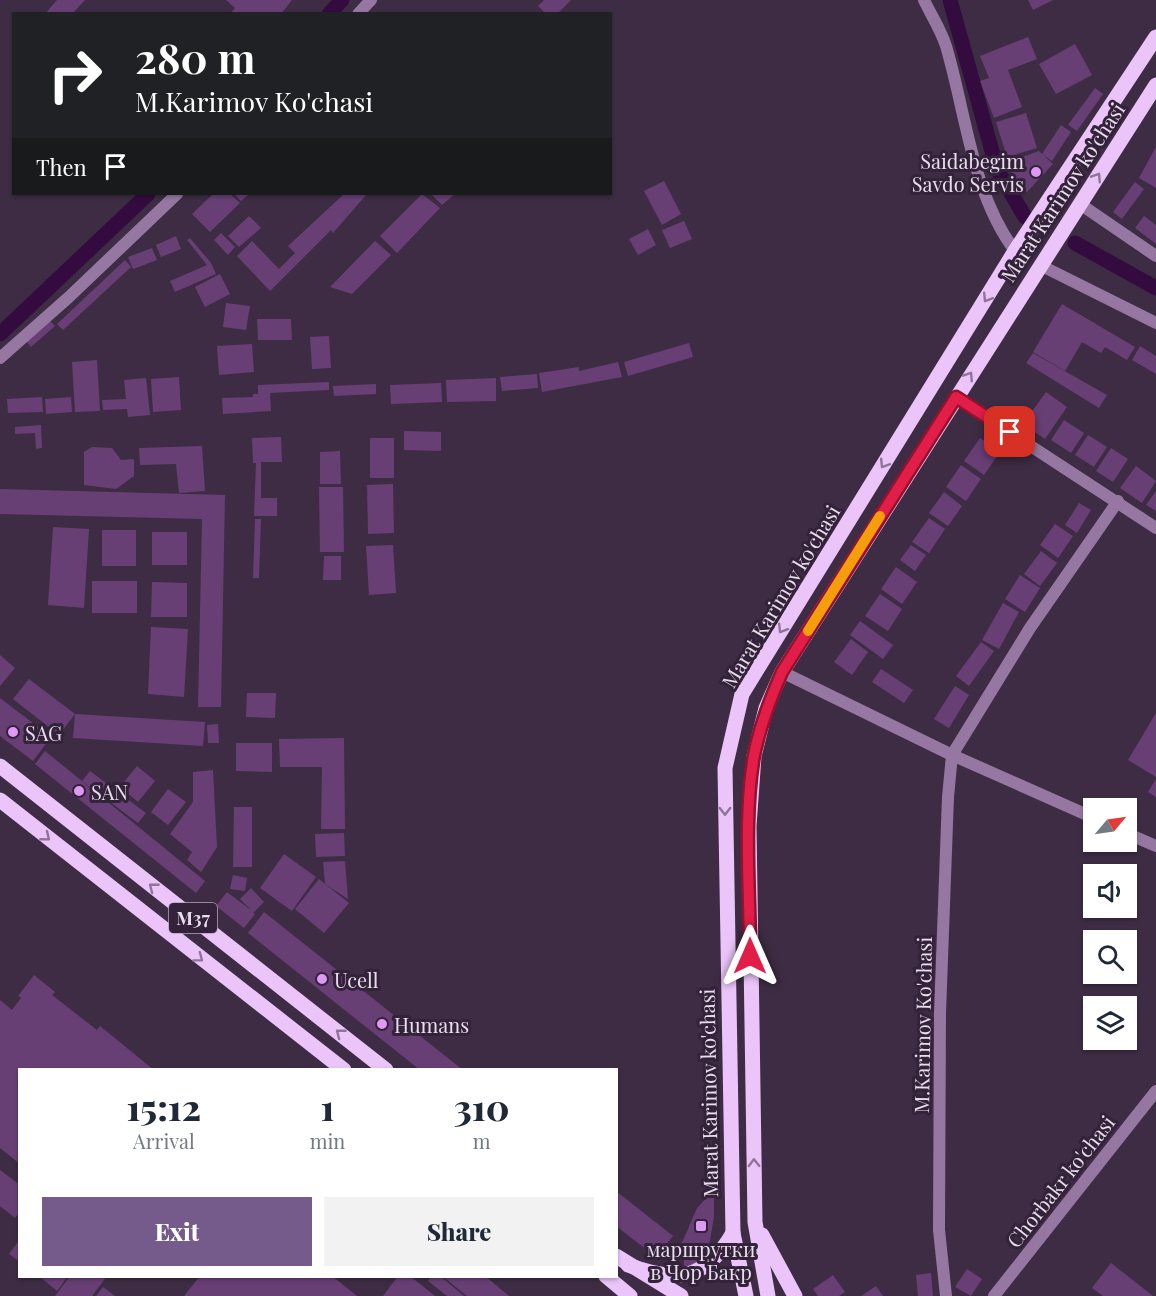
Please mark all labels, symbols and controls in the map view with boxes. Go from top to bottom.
text: 280 m [135,29,255,85]
icon: right [36,36,114,114]
text: M.Karimov Ko'chasi [135,83,373,119]
street label: Marat Karimov ko'chasi [994,97,1130,287]
place label: Saidabegim Savdo Servis [912,147,1024,197]
icon: arrive [99,150,132,183]
text: Then [36,152,87,182]
marker: Saidabegim Savdo Servis [1029,165,1043,179]
one-way arrow [1090,173,1101,184]
one-way arrow [982,292,994,302]
one-way arrow [962,372,973,383]
pin [984,406,1035,457]
icon: arrive [993,415,1026,448]
one-way arrow [881,457,892,468]
street label: Marat Karimov ko'chasi [715,500,845,692]
one-way arrow [778,623,789,634]
place label: SAG [25,719,62,746]
marker: SAG [6,725,20,739]
place label: SAN [91,778,128,805]
marker: SAN [72,784,86,798]
north arrow [1083,798,1137,852]
map controls [1083,798,1137,1050]
one-way arrow [719,807,731,816]
one-way arrow [39,829,50,840]
button: sound [1083,864,1137,918]
one-way arrow [149,883,160,894]
road number: M37 [169,903,217,933]
position arrow [718,924,782,988]
button: search [1083,930,1137,984]
street label: M.Karimov Ko'chasi [907,936,937,1113]
one-way arrow [192,950,203,961]
place label: Ucell [334,966,379,993]
marker: Ucell [315,972,329,986]
street label: Marat Karimov ko'chasi [693,988,723,1198]
button: layers [1083,996,1137,1050]
place label: Humans [394,1011,469,1038]
marker: Humans [375,1017,389,1031]
one-way arrow [336,1030,347,1041]
text: 15:12 [127,1082,201,1130]
text: 1 [321,1082,334,1130]
text: 310 [454,1082,510,1130]
street label: Chorbakr ko'chasi [1000,1109,1120,1253]
text: Arrival [133,1127,195,1154]
text: min [310,1127,345,1154]
text: m [473,1127,491,1154]
one-way arrow [747,1159,760,1168]
button: Exit [42,1197,312,1266]
button: Share [324,1197,594,1266]
marker: маршрутки в Чор Бакр [694,1219,708,1233]
place label: маршрутки в Чор Бакр [646,1235,756,1285]

